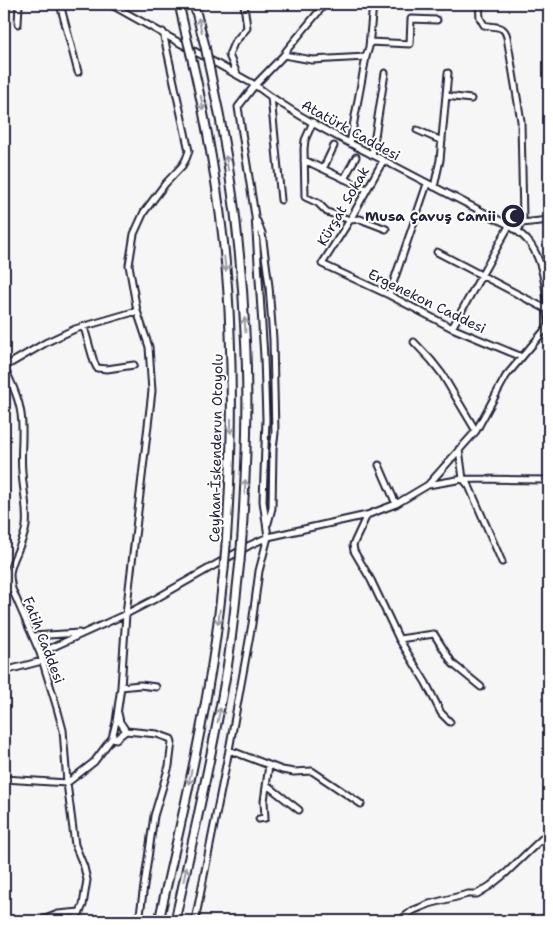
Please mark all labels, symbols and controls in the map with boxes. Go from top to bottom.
one-way arrow [195,17,204,33]
one-way arrow [197,95,207,111]
street label: Atatürk Caddesi [299,95,403,165]
one-way arrow [222,156,232,172]
street label: Kürşat Sokak [313,163,373,249]
mosque icon: Musa Çavuş Camii [500,203,526,229]
place label: Musa Çavuş Camii [365,207,496,225]
one-way arrow [220,256,230,272]
street label: Ergenekon Caddesi [365,265,489,337]
one-way arrow [240,317,250,333]
street label: Ceyhan-İskenderun Otoyolu [205,353,227,543]
one-way arrow [226,418,236,434]
one-way arrow [240,480,249,496]
street label: Fatih Caddesi [19,594,69,686]
one-way arrow [214,609,224,625]
one-way arrow [214,707,224,723]
one-way arrow [185,769,195,785]
one-way arrow [181,866,190,882]

